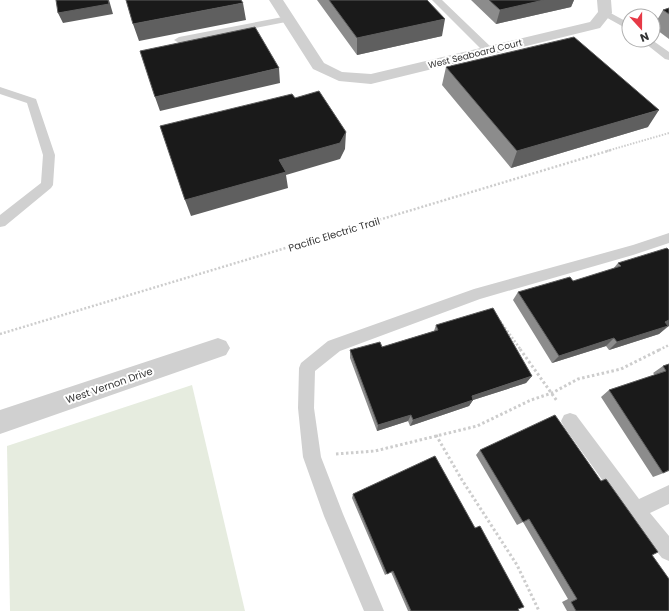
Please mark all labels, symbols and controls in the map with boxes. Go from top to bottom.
north arrow [621,8,661,48]
text: N [638,28,651,46]
street label: West Seaboard Court [427,36,523,72]
street label: Pacific Electric Trail [287,213,382,256]
street label: West Vernon Drive [64,364,155,407]

